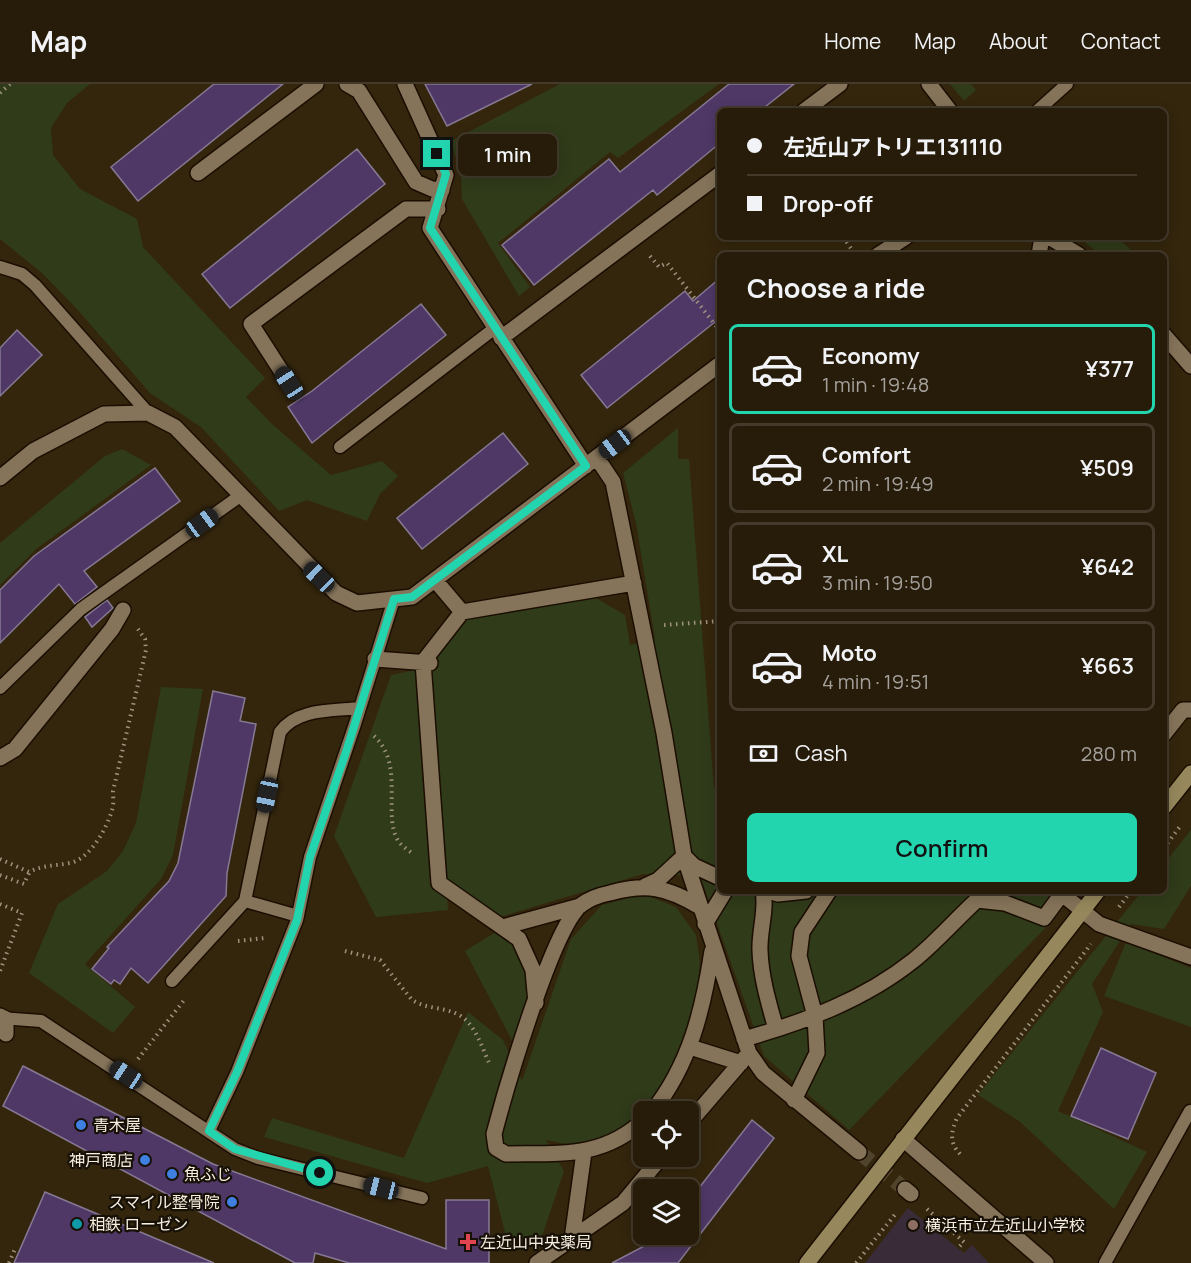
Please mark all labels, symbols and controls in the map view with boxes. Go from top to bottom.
text: Map [30,22,87,60]
text: Home [824,27,881,55]
text: Map [914,27,956,55]
text: About [989,27,1048,55]
text: Contact [1081,27,1161,55]
text: 左近山アトリエ131110 [783,132,1003,162]
callout: 1 min [458,133,557,175]
route end [423,140,450,167]
text: 1 min [484,141,531,168]
text: Drop-off [783,189,873,219]
text: Choose a ride [747,269,925,306]
text: Economy [822,341,920,371]
icon: car [750,342,804,396]
text: ¥377 [1085,354,1134,384]
car [272,363,306,403]
text: 1 min · 19:48 [822,371,929,398]
car [595,426,635,462]
text: Comfort [822,440,911,470]
icon: car [750,441,804,495]
text: ¥509 [1080,453,1134,483]
text: 2 min · 19:49 [822,470,934,497]
car [182,505,222,541]
text: XL [822,539,848,569]
icon: car [750,540,804,594]
text: ¥642 [1081,552,1134,582]
car [300,558,338,596]
text: 3 min · 19:50 [822,569,933,596]
text: Moto [822,638,877,668]
icon: car [750,639,804,693]
text: ¥663 [1081,651,1134,681]
text: 4 min · 19:51 [822,668,929,695]
icon: cash [747,737,780,770]
text: Cash [795,738,848,768]
text: 280 m [1081,740,1137,767]
car [254,776,280,814]
button: Confirm [747,813,1137,882]
car [106,1058,146,1092]
map controls [633,1101,699,1245]
button: locate [633,1101,699,1167]
place label: 青木屋 [93,1114,141,1136]
marker: 青木屋 [74,1118,88,1132]
place label: 神戸商店 [69,1149,133,1171]
marker: 神戸商店 [138,1153,152,1167]
route start [306,1159,333,1186]
place label: 魚ふじ [184,1163,232,1185]
marker: 魚ふじ [165,1167,179,1181]
car [361,1175,401,1201]
button: layers [633,1179,699,1245]
place label: スマイル整骨院 [108,1191,220,1213]
marker: スマイル整骨院 [225,1195,239,1209]
place label: 相鉄 ローゼン [89,1213,188,1235]
place label: 横浜市立左近山小学校 [925,1214,1085,1236]
marker: 相鉄 ローゼン [70,1217,84,1231]
marker: 横浜市立左近山小学校 [906,1218,920,1232]
place label: 左近山中央薬局 [480,1231,592,1253]
marker: 左近山中央薬局 [461,1235,475,1249]

